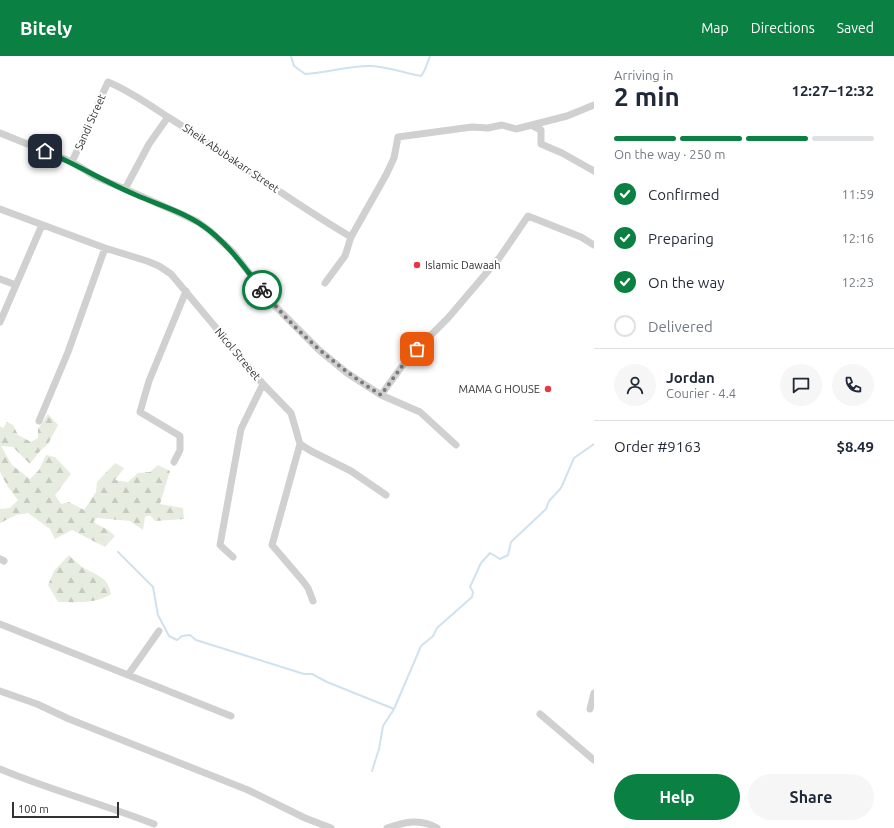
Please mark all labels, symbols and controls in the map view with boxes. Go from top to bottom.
text: Bitely [20,17,72,39]
text: Map [701,20,729,36]
text: Directions [751,20,815,36]
text: Saved [837,20,874,36]
text: Arriving in [614,68,673,82]
text: 2 min [614,82,680,111]
text: 12:27–12:32 [791,82,874,99]
street label: Sandi Street [72,92,108,152]
street label: Sheik Abubakarr Street [181,121,282,195]
pin [28,134,62,168]
icon: home [34,140,56,162]
text: On the way · 250 m [614,147,726,161]
icon: check [614,183,636,205]
text: Confirmed [648,186,720,203]
text: 11:59 [841,187,874,201]
icon: check [614,227,636,249]
text: Preparing [648,230,714,247]
text: 12:16 [841,231,874,245]
place label: Islamic Dawaah [425,259,500,271]
marker: Islamic Dawaah [412,260,422,270]
courier [242,270,282,310]
icon: check [614,271,636,293]
text: On the way [648,274,724,291]
text: 12:23 [841,275,874,289]
icon: bike [251,279,273,301]
text: Delivered [648,318,713,335]
street label: Nicol Streeet [213,326,264,383]
pin [400,332,434,366]
icon: bag [406,338,428,360]
button: person [614,364,656,406]
button: chat [780,364,822,406]
button: phone [832,364,874,406]
text: Jordan [666,369,715,386]
place label: MAMA G HOUSE [459,383,540,395]
marker: MAMA G HOUSE [543,384,553,394]
text: Courier · 4.4 [666,386,736,400]
text: Order #9163 [614,438,701,455]
text: $8.49 [836,438,874,455]
button: Help [614,774,740,820]
button: Share [748,774,874,820]
scale bar [12,800,119,819]
text: 100 m [18,803,49,815]

